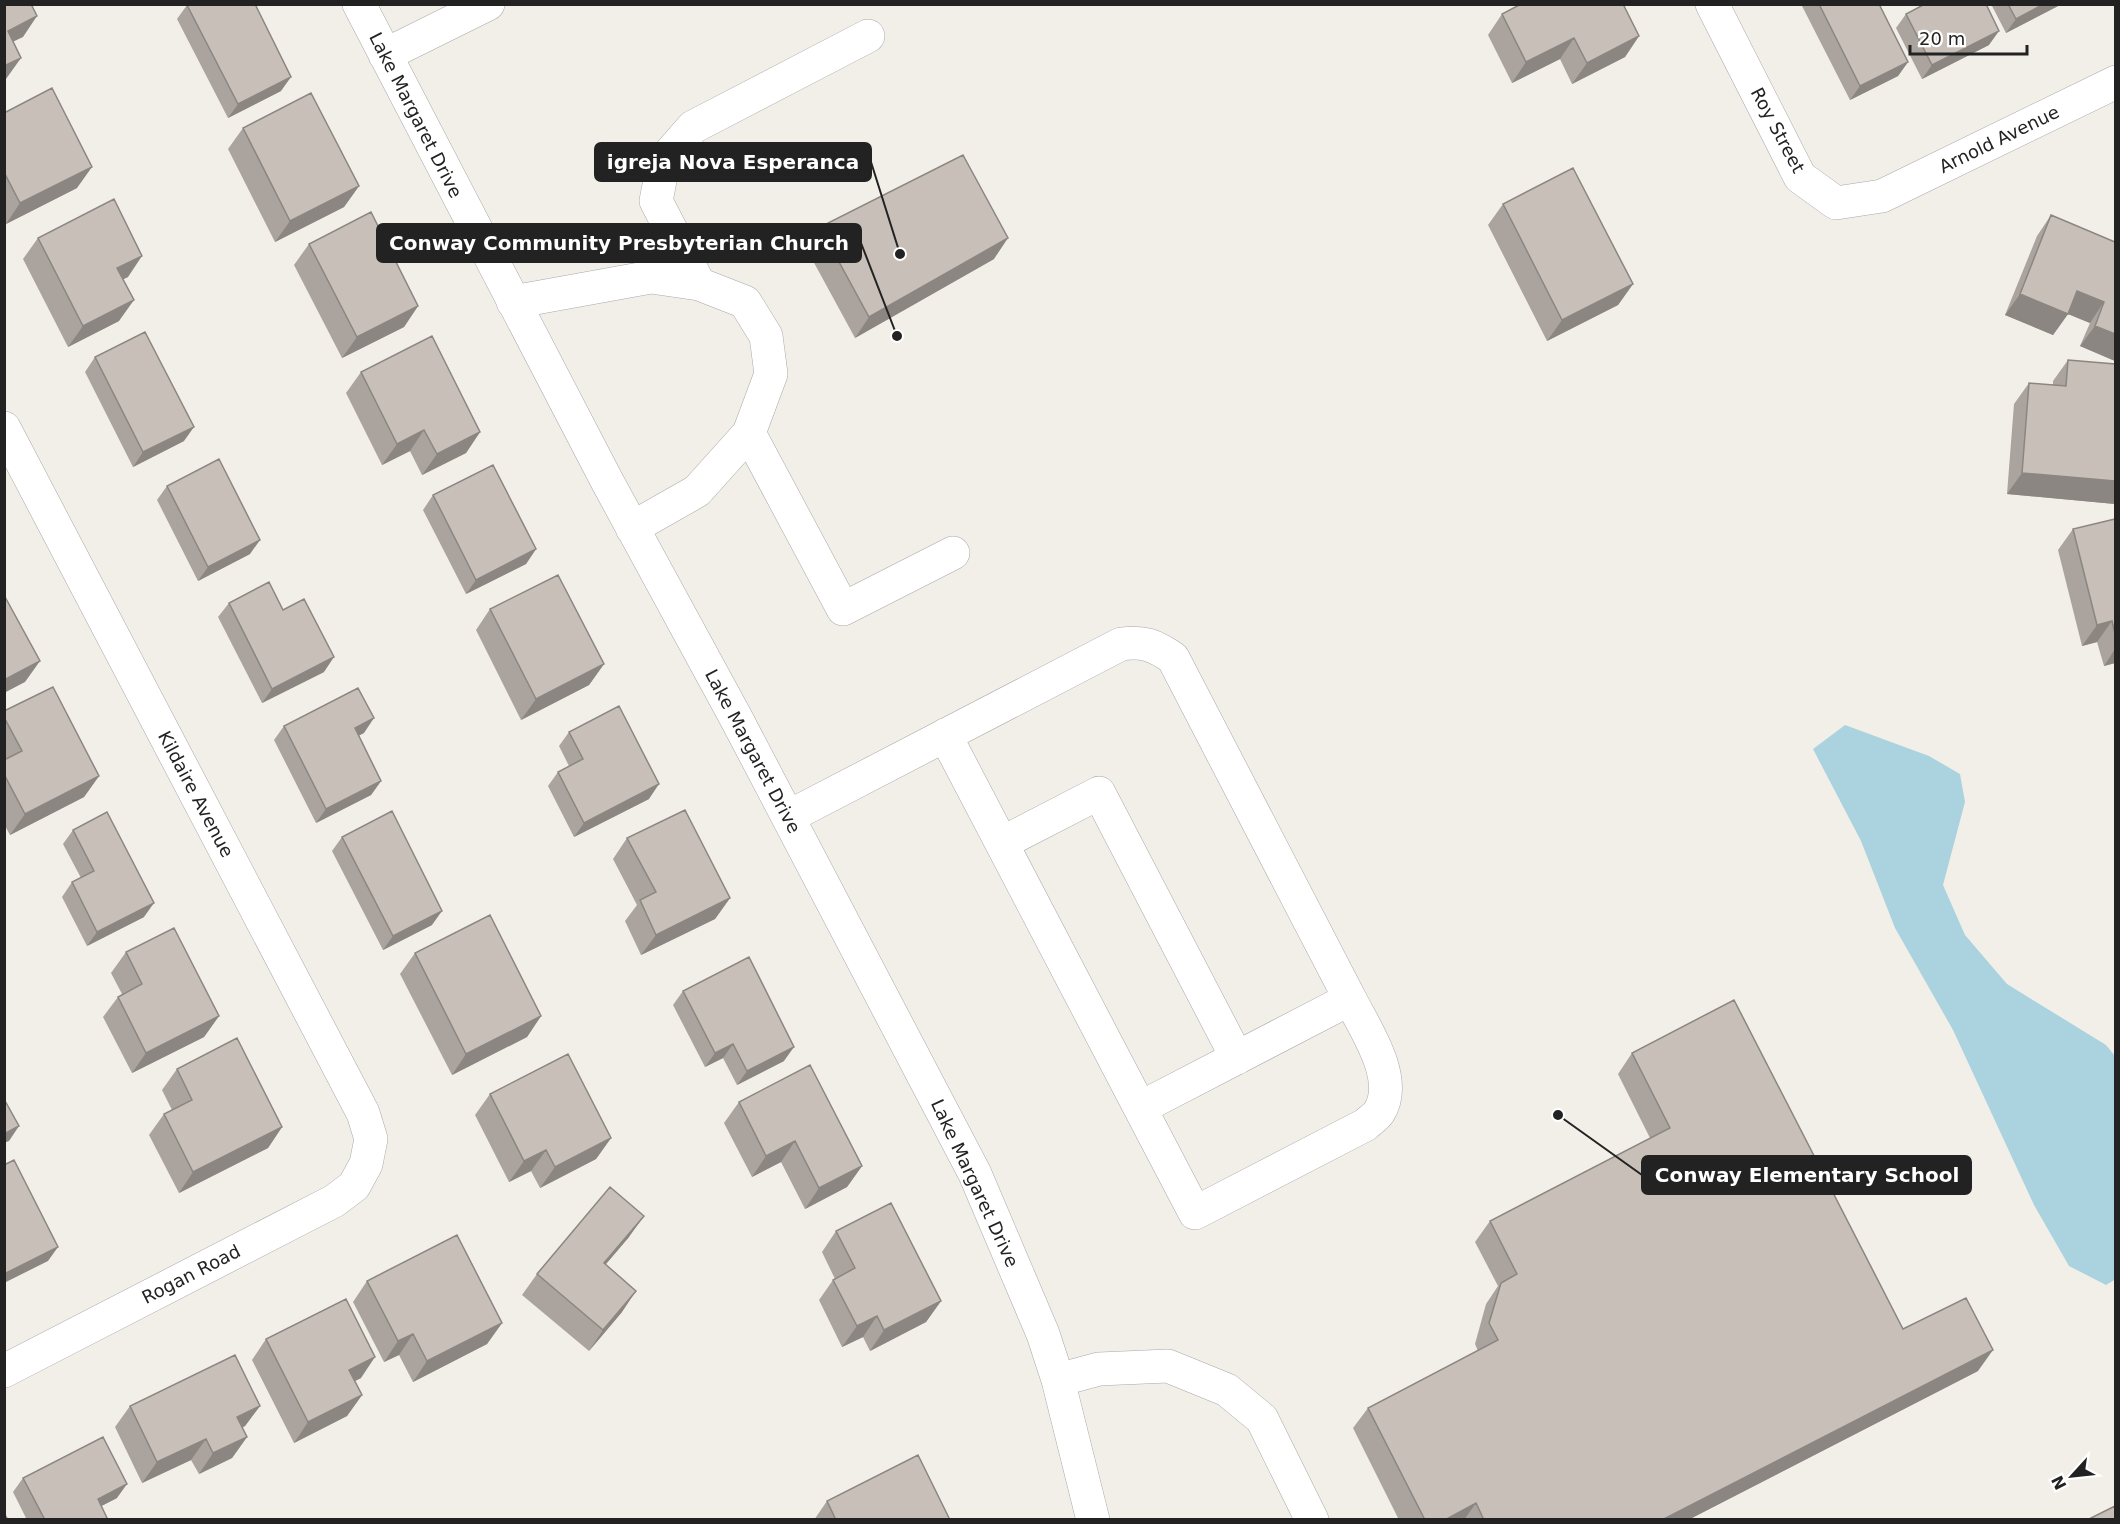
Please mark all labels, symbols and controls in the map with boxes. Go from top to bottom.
scale bar [1910,18,2027,56]
text: 20 m [1919,28,1965,49]
street label: Lake Margaret Drive [365,29,467,201]
street label: Roy Street [1747,84,1809,176]
street label: Arnold Avenue [1936,101,2062,177]
callout: igreja Nova Esperanca [595,143,871,181]
text: igreja Nova Esperanca [607,150,859,174]
callout: Conway Community Presbyterian Church [377,224,861,262]
text: Conway Community Presbyterian Church [389,231,849,255]
street label: Lake Margaret Drive [701,665,805,837]
street label: Kildaire Avenue [154,727,238,861]
street label: Lake Margaret Drive [927,1096,1023,1270]
callout: Conway Elementary School [1642,1156,1971,1194]
text: Conway Elementary School [1655,1163,1959,1187]
street label: Rogan Road [138,1240,244,1308]
north arrow [2042,1446,2102,1506]
text: N [2048,1472,2071,1493]

